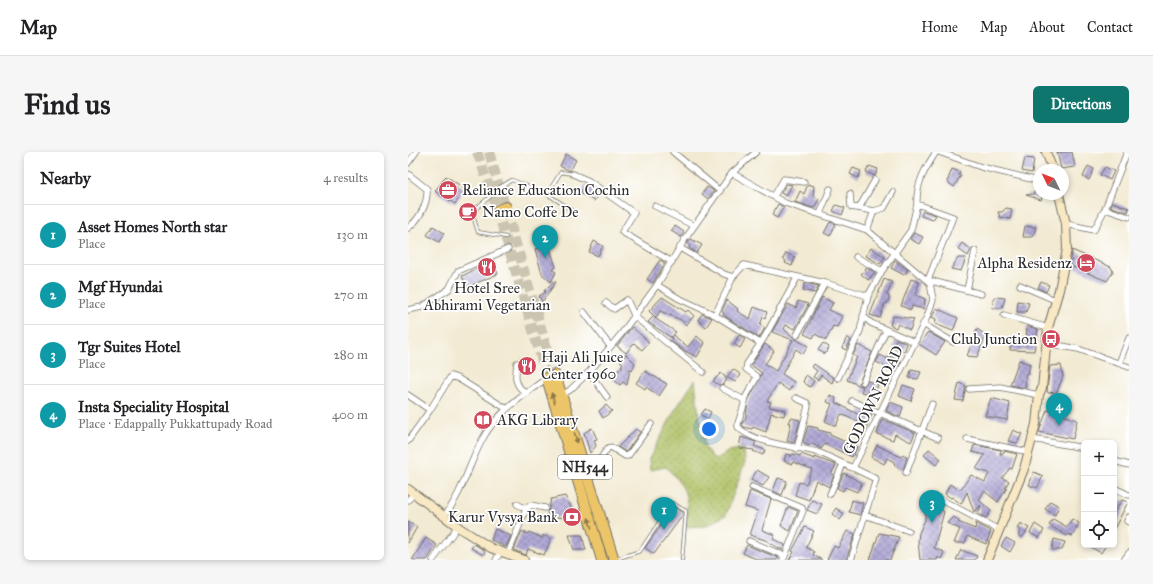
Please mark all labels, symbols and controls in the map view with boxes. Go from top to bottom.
text: Map [20,16,57,39]
text: Home [921,19,958,36]
text: Map [980,19,1007,36]
text: About [1029,19,1065,36]
text: Contact [1087,19,1133,36]
button: Directions [1033,86,1129,123]
text: Find us [24,87,110,122]
north arrow [1033,164,1069,200]
text: Nearby [40,168,91,189]
text: 4 results [323,170,368,186]
office icon: Reliance Education Cochin [437,179,459,201]
place label: Reliance Education Cochin [462,181,629,199]
cafe icon: Namo Coffe De [457,201,479,223]
place label: Namo Coffe De [482,203,579,221]
text: Asset Homes North star [78,218,227,236]
pin: 2 [532,225,558,258]
text: 1 [50,227,56,243]
text: 130 m [336,227,368,243]
text: Place [78,236,105,252]
hotel icon: Alpha Residenz [1075,252,1097,274]
place label: Alpha Residenz [976,254,1072,272]
restaurant icon: Hotel Sree Abhirami Vegetarian [476,256,498,278]
text: Mgf Hyundai [78,278,163,296]
place label: Hotel Sree Abhirami Vegetarian [423,279,550,314]
text: 2 [50,287,56,303]
text: 270 m [334,287,368,303]
text: Place [78,296,105,312]
bus stop icon: Club Junction [1040,328,1062,350]
place label: Club Junction [951,330,1037,349]
text: Tgr Suites Hotel [78,338,181,356]
street label: GODOWN ROAD [839,342,907,457]
text: 3 [50,347,56,363]
text: 280 m [333,347,368,363]
place label: Haji Ali Juice Center 1960 [541,348,623,383]
restaurant icon: Haji Ali Juice Center 1960 [516,355,538,377]
text: Place [78,356,105,372]
one-way arrow [550,392,556,404]
pin: 4 [1046,393,1072,426]
text: Insta Speciality Hospital [78,398,229,416]
text: 4 [49,407,57,423]
text: 400 m [332,407,368,423]
library icon: AKG Library [472,409,494,431]
place label: AKG Library [496,411,579,429]
text: Place · Edappally Pukkattupady Road [78,416,272,432]
your location [699,419,719,439]
one-way arrow [573,433,579,445]
map controls [1081,440,1117,548]
button: + [1081,440,1117,476]
road number: NH544 [558,455,612,479]
button: − [1081,476,1117,512]
pin: 3 [919,490,945,523]
pin: 1 [651,497,677,530]
bank icon: Karur Vysya Bank [561,506,583,528]
place label: Karur Vysya Bank [448,508,558,526]
button: locate [1081,512,1117,548]
one-way arrow [587,516,593,528]

